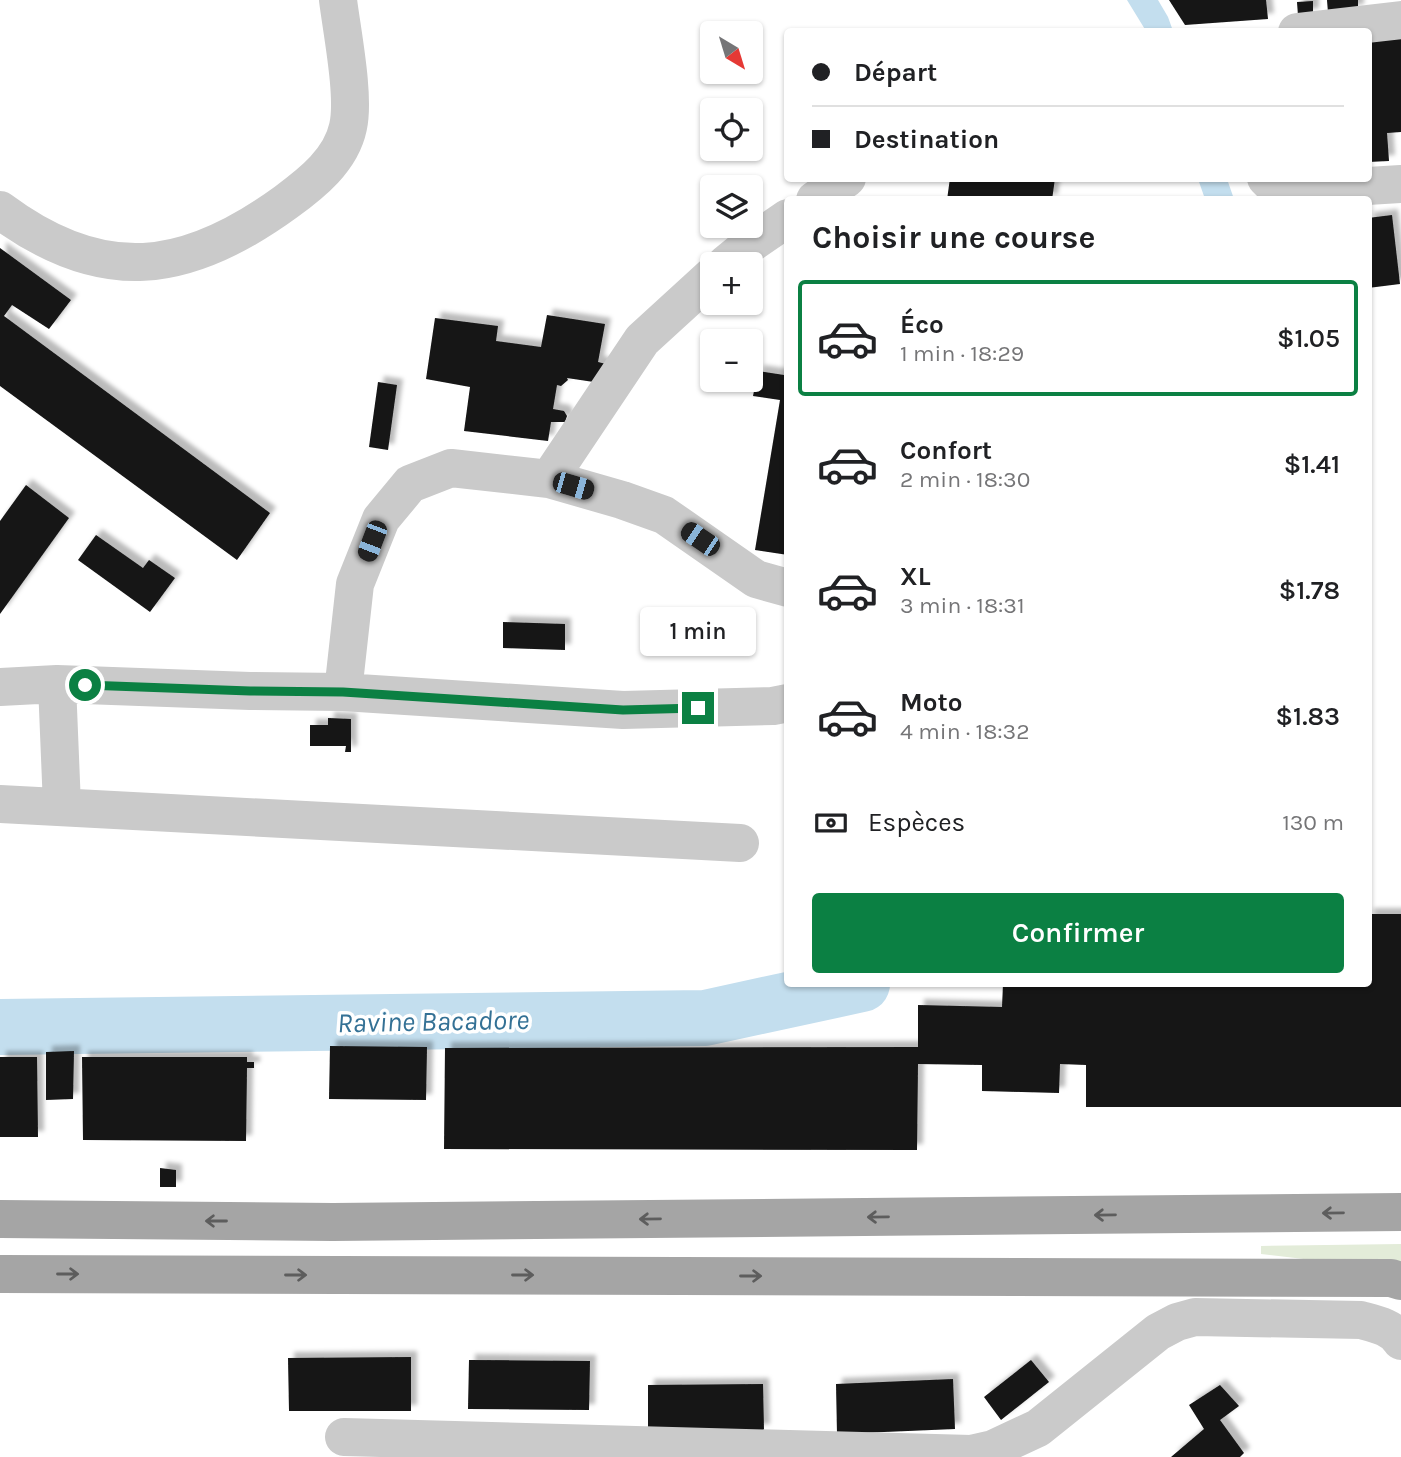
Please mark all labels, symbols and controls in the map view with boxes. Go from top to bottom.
north arrow [700,21,763,84]
map controls [700,21,763,392]
text: Départ [854,57,937,88]
button: locate [700,98,763,161]
text: Destination [854,124,999,155]
button: layers [700,175,763,238]
text: Choisir une course [812,219,1095,256]
button: + [700,252,763,315]
icon: car [816,307,879,370]
text: Éco [900,309,944,340]
text: $1.05 [1277,323,1340,354]
button: − [700,329,763,392]
text: 1 min · 18:29 [900,340,1024,367]
icon: car [816,433,879,496]
text: Confort [900,435,992,466]
text: $1.41 [1284,449,1340,480]
text: 2 min · 18:30 [900,466,1030,493]
car [550,470,597,502]
car [355,518,390,564]
car [677,519,724,559]
icon: car [816,559,879,622]
text: XL [900,561,931,592]
text: $1.78 [1279,575,1340,606]
text: 3 min · 18:31 [900,592,1025,619]
callout: 1 min [640,606,756,656]
text: 1 min [669,618,727,645]
route start [69,669,101,701]
icon: car [816,685,879,748]
text: Moto [900,687,962,718]
route end [682,692,714,724]
text: $1.83 [1276,701,1340,732]
text: 4 min · 18:32 [900,718,1030,745]
icon: cash [812,804,850,842]
text: Espèces [868,807,965,838]
text: 130 m [1282,809,1344,836]
button: Confirmer [812,893,1344,973]
water label: Ravine Bacadore [337,1003,529,1039]
one-way arrow [1322,1206,1345,1219]
one-way arrow [1094,1208,1117,1222]
one-way arrow [867,1210,890,1224]
one-way arrow [639,1212,662,1226]
one-way arrow [204,1214,227,1228]
one-way arrow [56,1267,79,1281]
one-way arrow [284,1268,307,1282]
one-way arrow [511,1268,534,1282]
one-way arrow [739,1269,762,1283]

